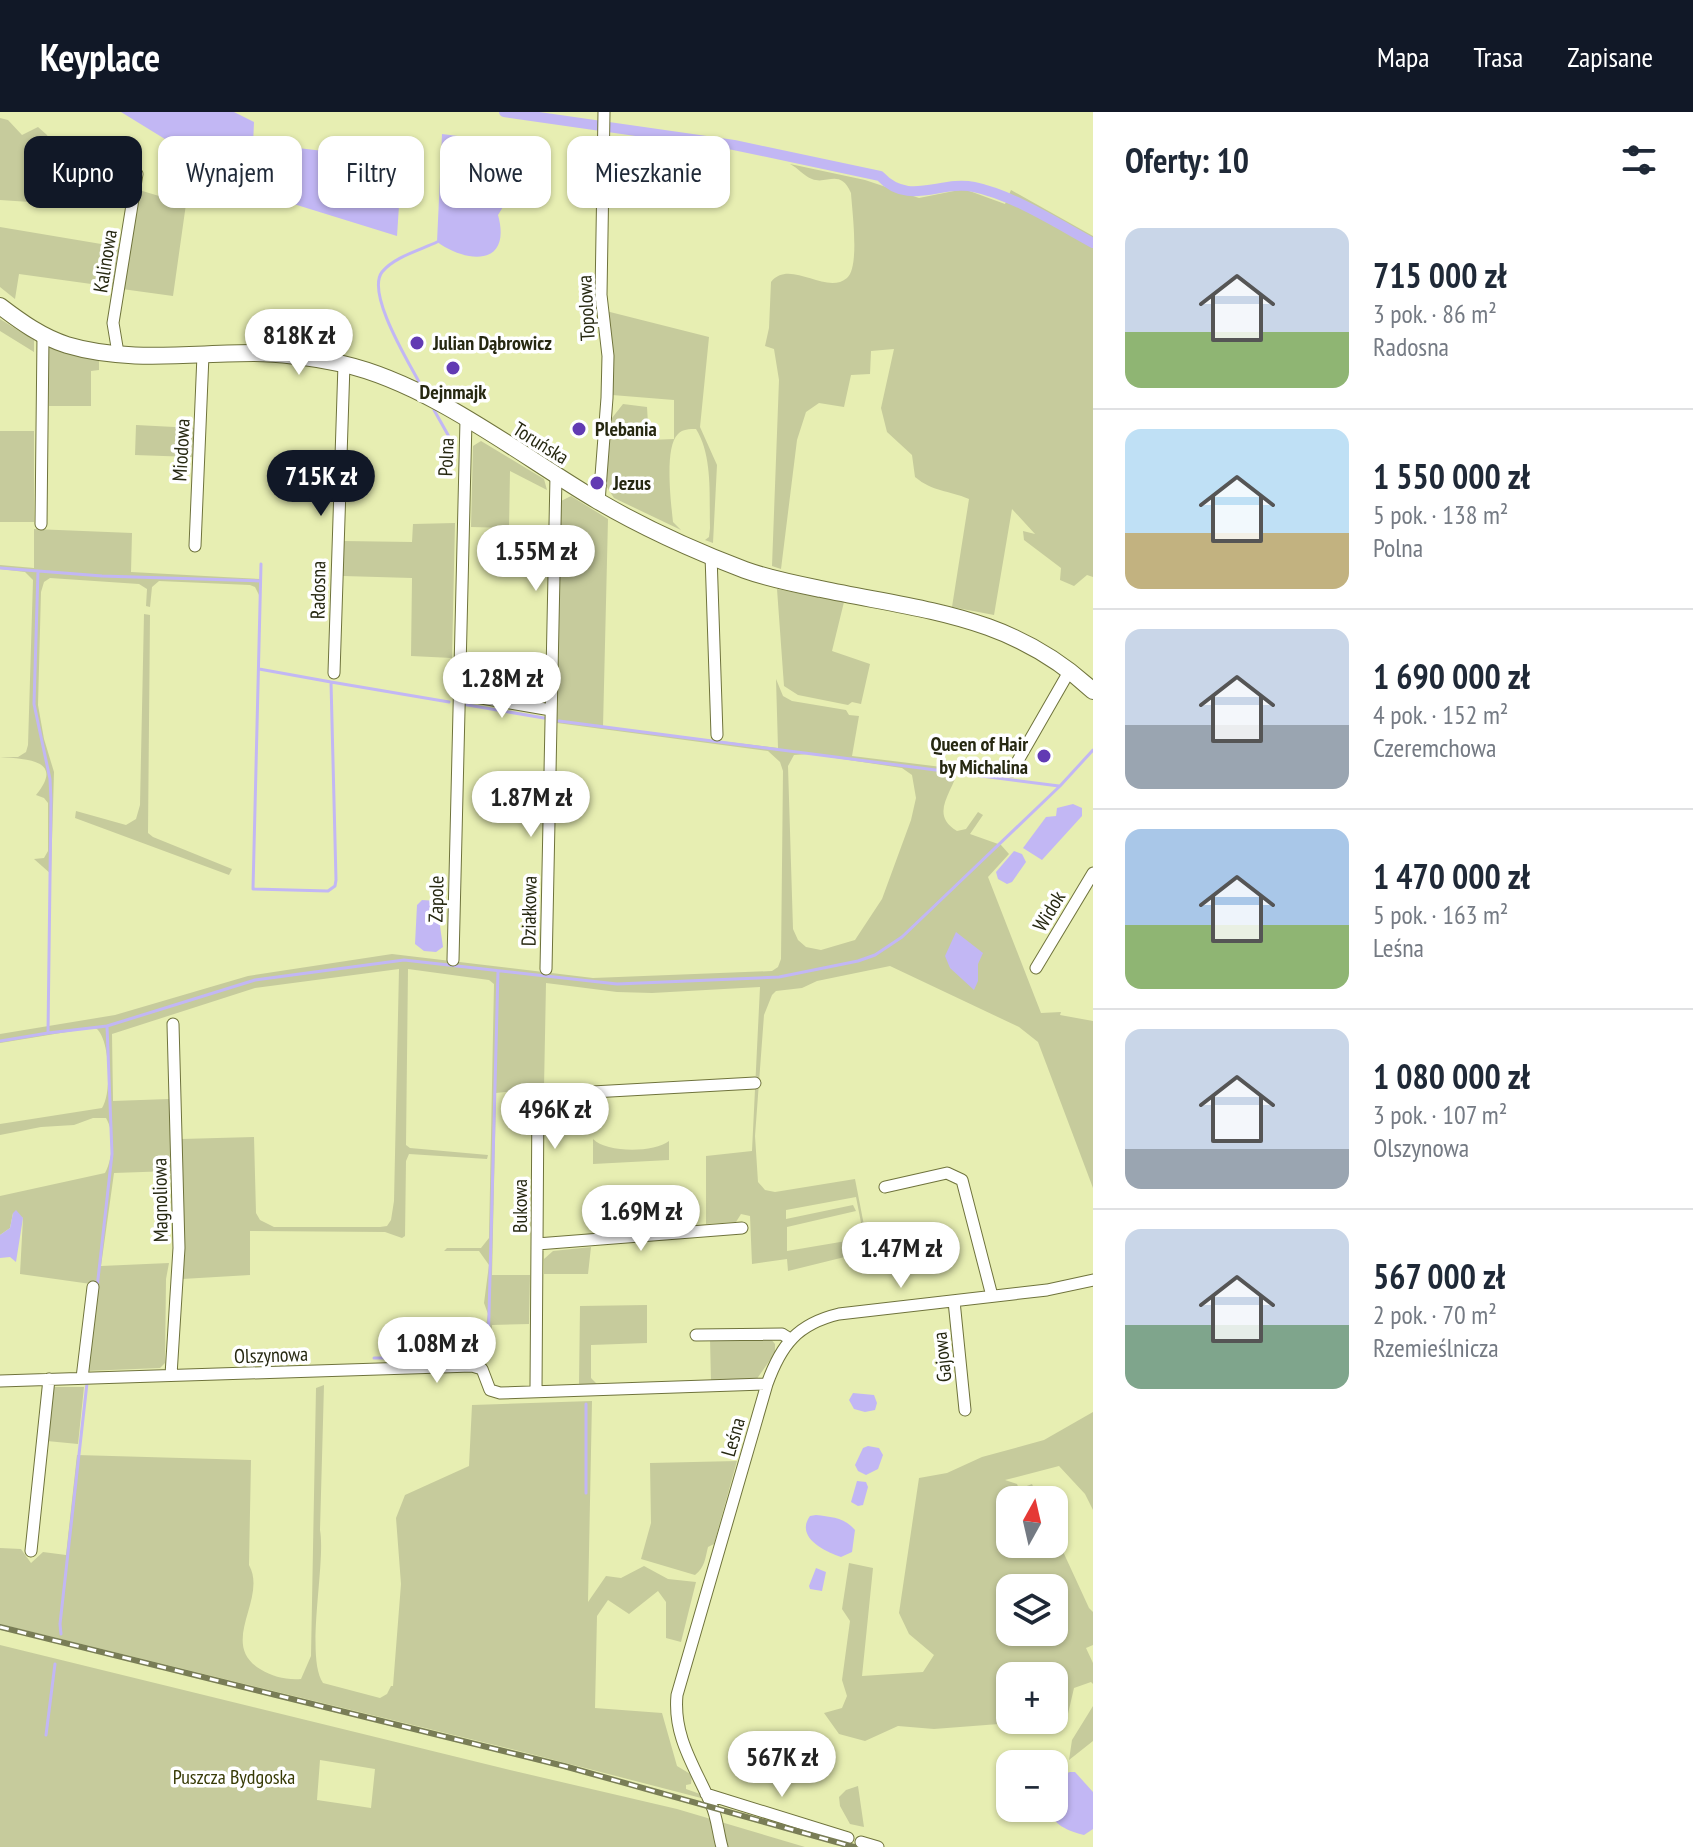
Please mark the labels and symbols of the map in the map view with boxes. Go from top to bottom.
street label: Kalinowa [87,228,123,294]
street label: Topolowa [571,274,601,342]
pin: 818K zł [225,309,373,377]
place label: Julian Dąbrowicz [432,330,552,356]
marker: Julian Dąbrowicz [408,334,426,352]
marker: Dejnmajk [444,359,462,377]
place label: Dejnmajk [420,379,487,405]
street label: Toruńska [508,416,574,470]
place label: Plebania [595,416,657,442]
street label: Miodowa [166,418,196,482]
marker: Plebania [570,420,588,438]
street label: Polna [432,437,460,477]
pin: 715K zł [247,450,395,518]
place label: Jezus [612,470,651,496]
marker: Jezus [588,474,606,492]
pin: 1.55M zł [453,525,619,593]
street label: Radosna [304,561,332,619]
pin: 1.28M zł [419,652,585,720]
place label: Queen of Hair by Michalina [930,731,1028,780]
marker: Queen of Hair by Michalina [1035,747,1053,765]
pin: 1.87M zł [448,771,614,839]
street label: Zapole [423,875,449,923]
street label: Działkowa [515,876,543,946]
street label: Widok [1027,886,1071,936]
pin: 496K zł [481,1083,629,1151]
street label: Magnoliowa [146,1158,174,1242]
street label: Bukowa [507,1179,533,1233]
pin: 1.69M zł [558,1185,724,1253]
pin: 1.47M zł [818,1222,984,1290]
pin: 1.08M zł [354,1317,520,1385]
street label: Gajowa [926,1331,958,1383]
street label: Olszynowa [234,1341,308,1369]
street label: Leśna [715,1415,751,1459]
north arrow [996,1486,1068,1558]
pin: 567K zł [708,1731,856,1799]
park label: Puszcza Bydgoska [173,1764,295,1790]

